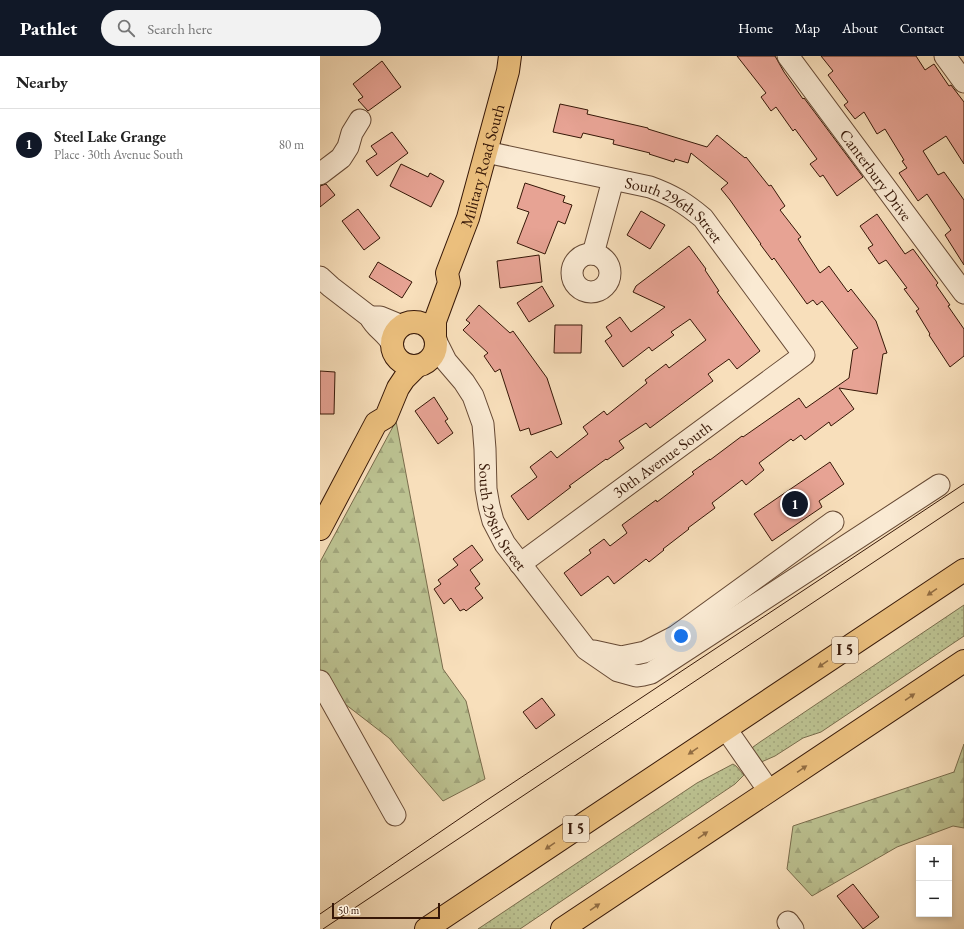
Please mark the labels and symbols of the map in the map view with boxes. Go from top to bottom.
street label: Military Road South [455,102,510,230]
street label: Canterbury Drive [835,125,917,225]
street label: South 296th Street [623,172,728,247]
street label: 30th Avenue South [608,416,716,503]
street label: South 298th Street [474,463,532,575]
pin: 1 [782,489,808,519]
one-way arrow [926,588,937,596]
your location [671,626,691,646]
road number: I 5 [832,637,858,663]
one-way arrow [818,660,829,668]
one-way arrow [905,693,915,701]
one-way arrow [688,747,699,755]
one-way arrow [796,766,807,773]
road number: I 5 [563,816,589,842]
one-way arrow [698,831,708,839]
one-way arrow [545,842,555,850]
scale bar [332,901,440,920]
one-way arrow [590,903,600,911]

